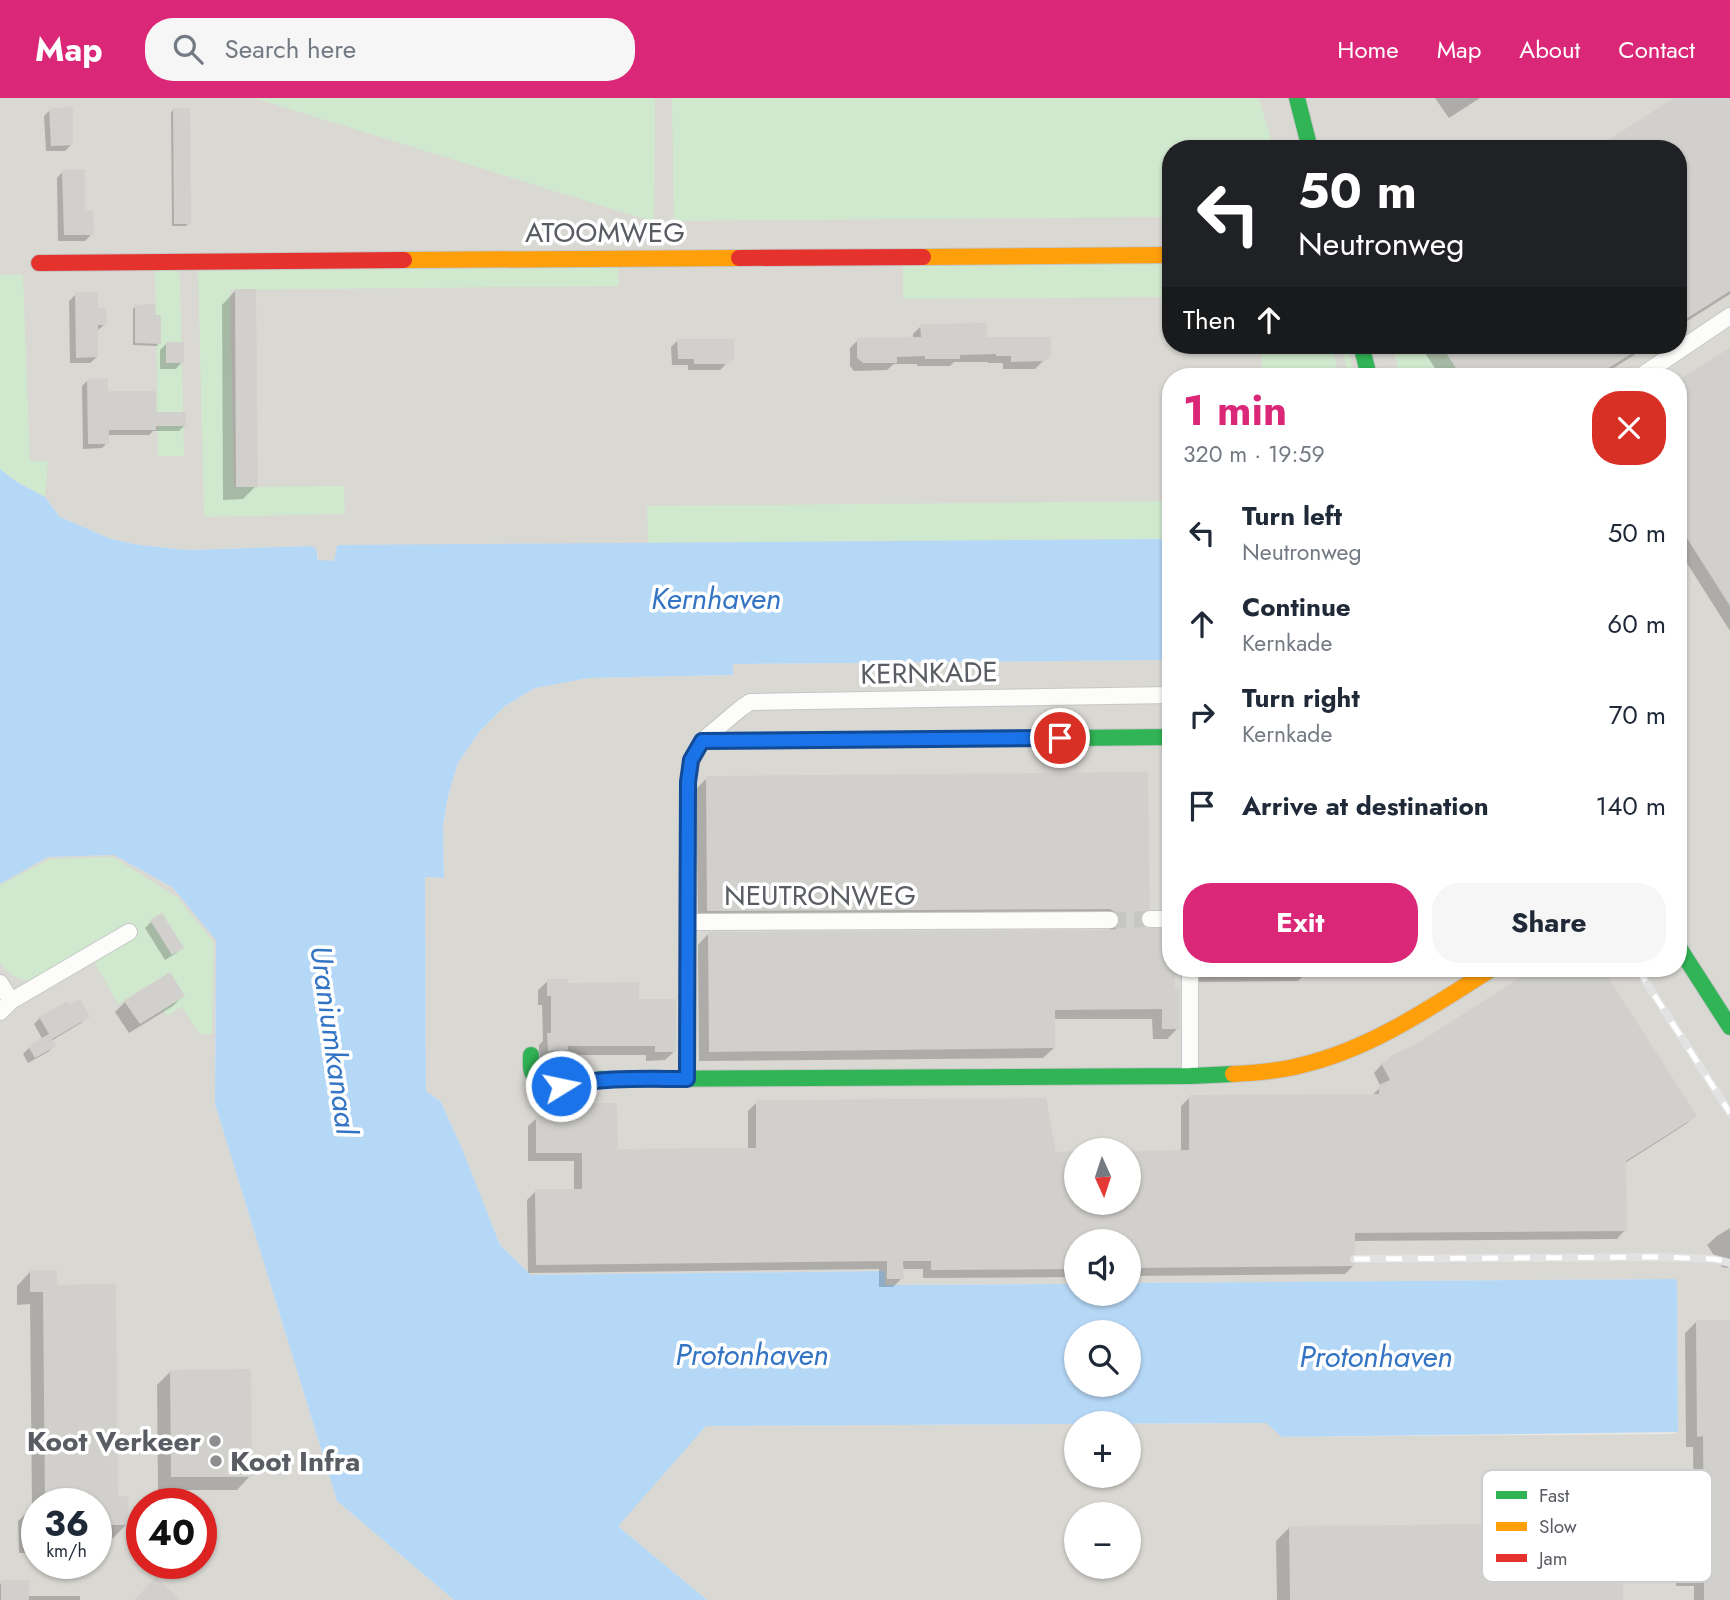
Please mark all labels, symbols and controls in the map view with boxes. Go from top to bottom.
search box [145,18,635,81]
text: Map [35,26,103,73]
icon: search [169,30,207,68]
text: Search here [225,30,356,68]
text: Home [1337,32,1399,67]
text: Map [1437,32,1481,67]
text: About [1519,32,1580,67]
text: Contact [1618,32,1695,67]
text: 50 m [1298,156,1417,226]
icon: left [1183,168,1274,259]
street label: ATOOMWEG [525,212,685,253]
text: Neutronweg [1298,221,1464,267]
text: Then [1183,301,1236,339]
icon: ahead [1250,301,1288,339]
text: 1 min [1183,380,1287,441]
button: close [1592,391,1666,465]
text: 320 m · 19:59 [1183,437,1325,471]
text: Turn left [1242,497,1342,535]
icon: left [1183,514,1221,552]
text: 50 m [1608,514,1666,552]
text: Neutronweg [1242,535,1362,569]
water label: Kernhaven [651,577,781,620]
text: Continue [1242,588,1351,626]
icon: ahead [1183,605,1221,643]
text: 60 m [1607,605,1666,643]
text: Kernkade [1242,626,1332,660]
street label: KERNKADE [860,651,998,695]
text: Turn right [1242,679,1360,717]
icon: right [1183,696,1221,734]
text: 70 m [1609,696,1666,734]
pin [1030,708,1090,768]
text: Kernkade [1242,717,1332,751]
icon: arrive [1041,719,1079,757]
icon: arrive [1183,787,1221,825]
text: Arrive at destination [1242,787,1489,825]
text: 140 m [1595,787,1666,825]
street label: NEUTRONWEG [724,875,916,916]
button: Exit [1183,883,1418,963]
button: Share [1432,883,1666,963]
water label: Uraniumkanaal [299,943,369,1138]
position arrow [524,1049,598,1123]
north arrow [1064,1138,1141,1214]
map controls [1064,1138,1141,1579]
button: sound [1064,1229,1141,1306]
button: search [1064,1320,1141,1397]
water label: Protonhaven [675,1333,829,1376]
water label: Protonhaven [1299,1335,1453,1378]
button: + [1064,1411,1141,1488]
place label: Koot Verkeer [27,1421,201,1462]
marker: Koot Verkeer [207,1433,223,1449]
place label: Koot Infra [230,1441,360,1482]
marker: Koot Infra [208,1453,224,1469]
legend [1482,1470,1712,1582]
text: Fast [1539,1482,1570,1509]
speed limit sign: 40 [126,1488,217,1579]
text: 36 [44,1499,89,1549]
button: − [1064,1502,1141,1579]
text: Slow [1539,1513,1577,1540]
text: km/h [46,1538,87,1564]
text: Jam [1536,1545,1568,1572]

